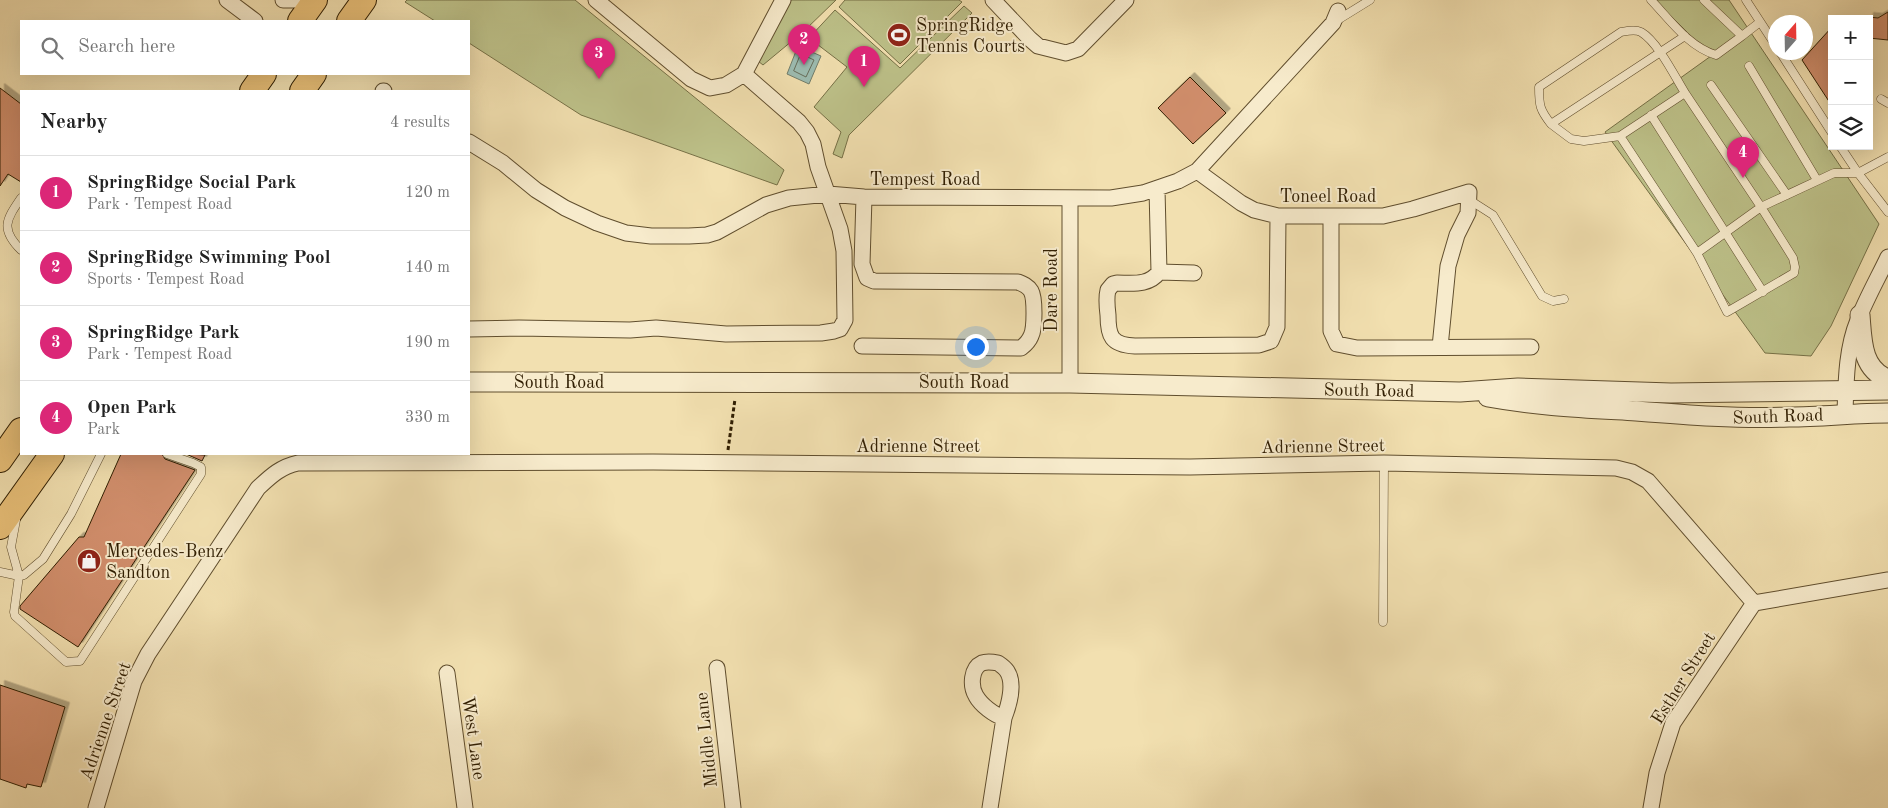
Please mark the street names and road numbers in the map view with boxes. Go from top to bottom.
street label: Tempest Road [869,171,981,189]
street label: Toneel Road [1280,188,1376,206]
street label: Dare Road [1043,248,1061,332]
street label: South Road [514,374,604,392]
street label: South Road [919,374,1009,392]
street label: South Road [1323,381,1415,401]
street label: South Road [1732,406,1824,428]
street label: Adrienne Street [1261,437,1385,457]
street label: Adrienne Street [856,438,980,456]
street label: Esther Street [1648,629,1719,728]
street label: Adrienne Street [77,660,135,783]
street label: Middle Lane [693,691,721,789]
street label: West Lane [458,695,488,781]

